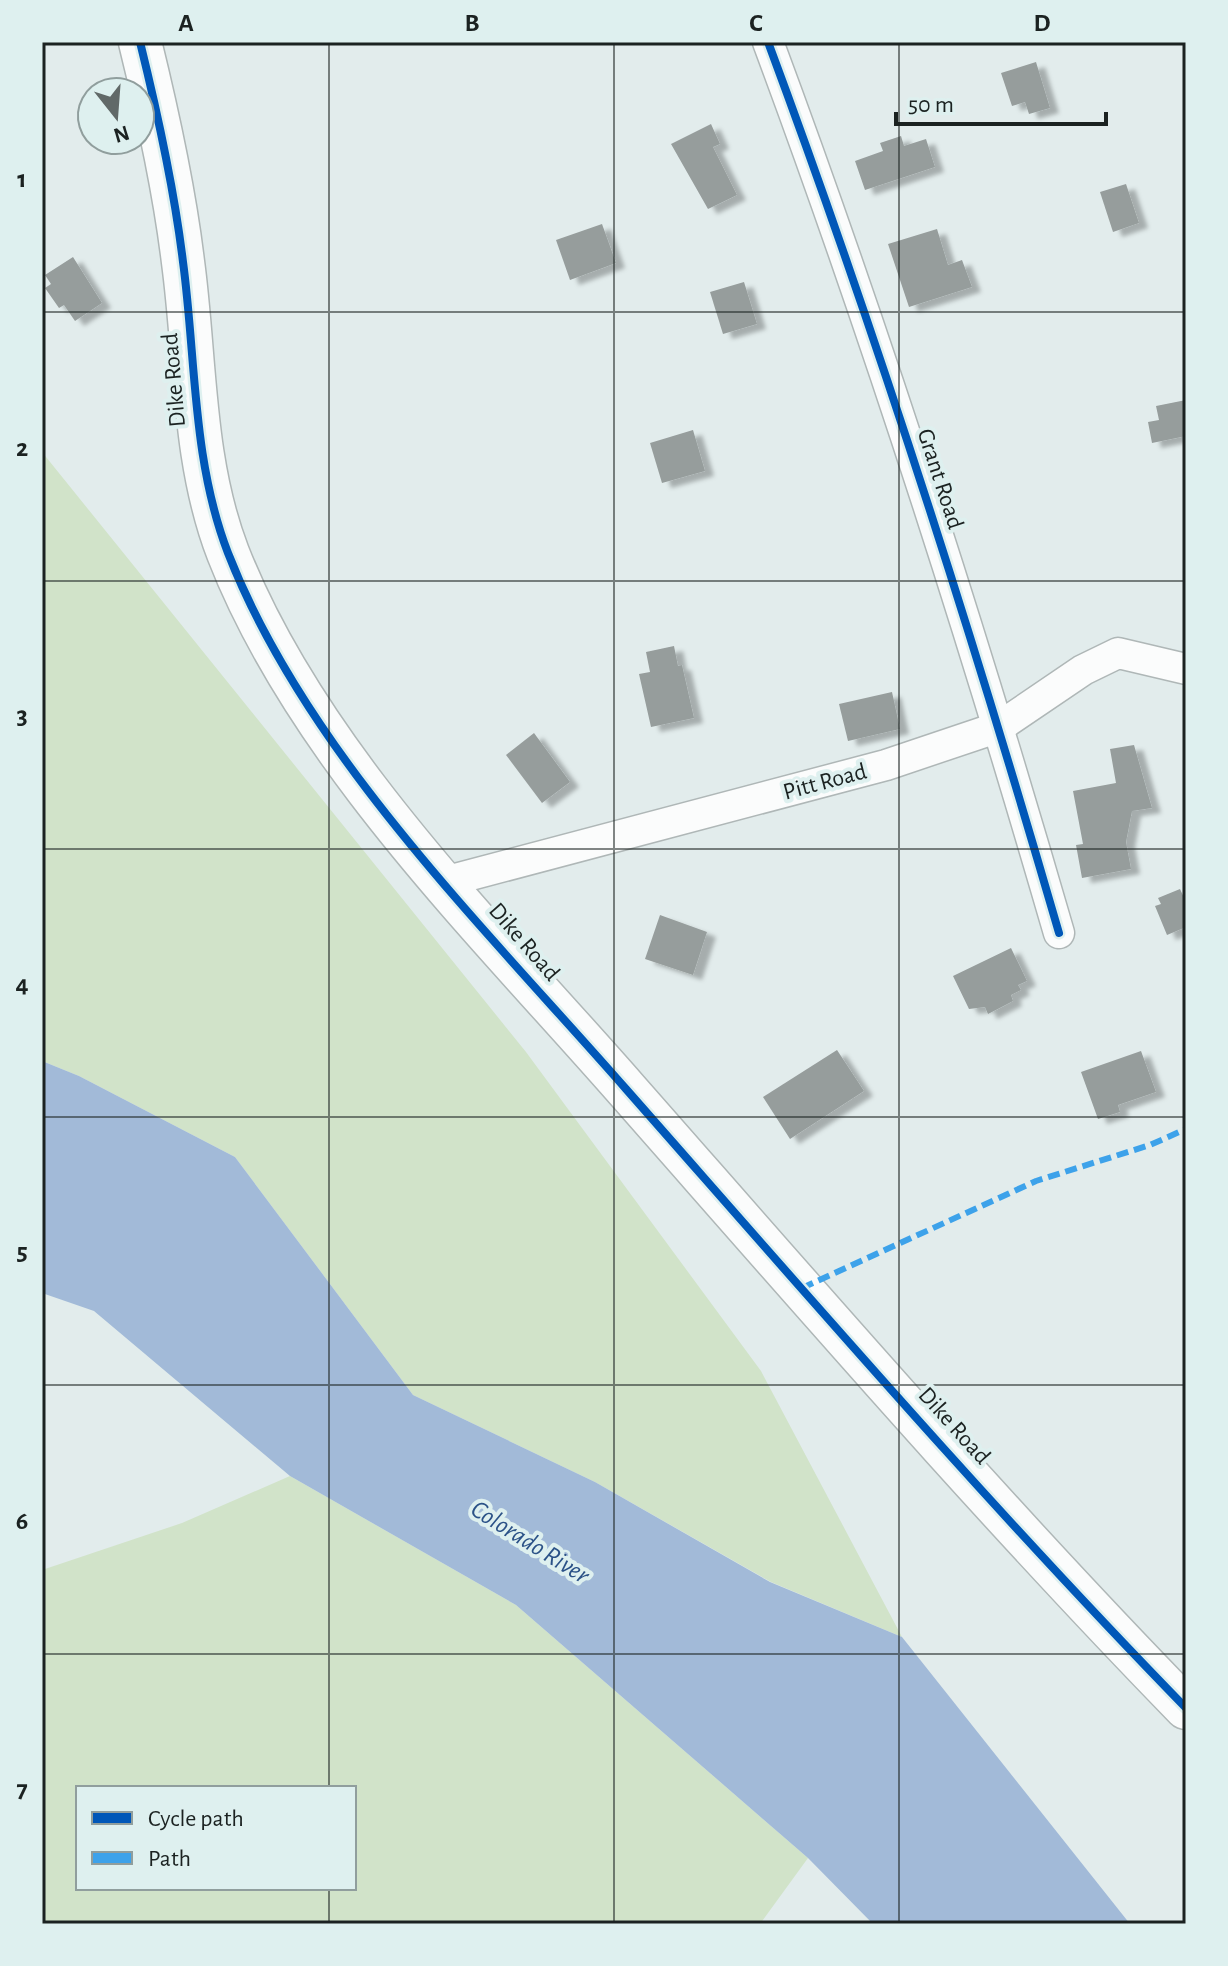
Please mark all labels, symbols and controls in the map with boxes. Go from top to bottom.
text: A [178,10,194,36]
text: B [464,10,480,36]
text: C [749,10,763,36]
text: D [1033,10,1051,36]
north arrow [76,76,156,156]
scale bar [896,76,1106,126]
text: 50 m [908,93,954,117]
text: N [111,121,132,147]
text: 1 [17,166,27,192]
street label: Dike Road [158,332,190,428]
street label: Grant Road [913,426,967,532]
text: 2 [16,435,28,461]
text: 3 [16,703,28,729]
street label: Pitt Road [781,759,869,805]
street label: Dike Road [484,898,564,986]
text: 4 [15,971,29,997]
text: 5 [16,1239,28,1265]
street label: Dike Road [913,1383,995,1469]
water label: Colorado River [466,1495,595,1589]
text: 6 [16,1508,28,1534]
text: 7 [16,1776,28,1802]
legend [76,1786,356,1890]
text: Cycle path [148,1807,244,1831]
text: Path [148,1847,191,1871]

